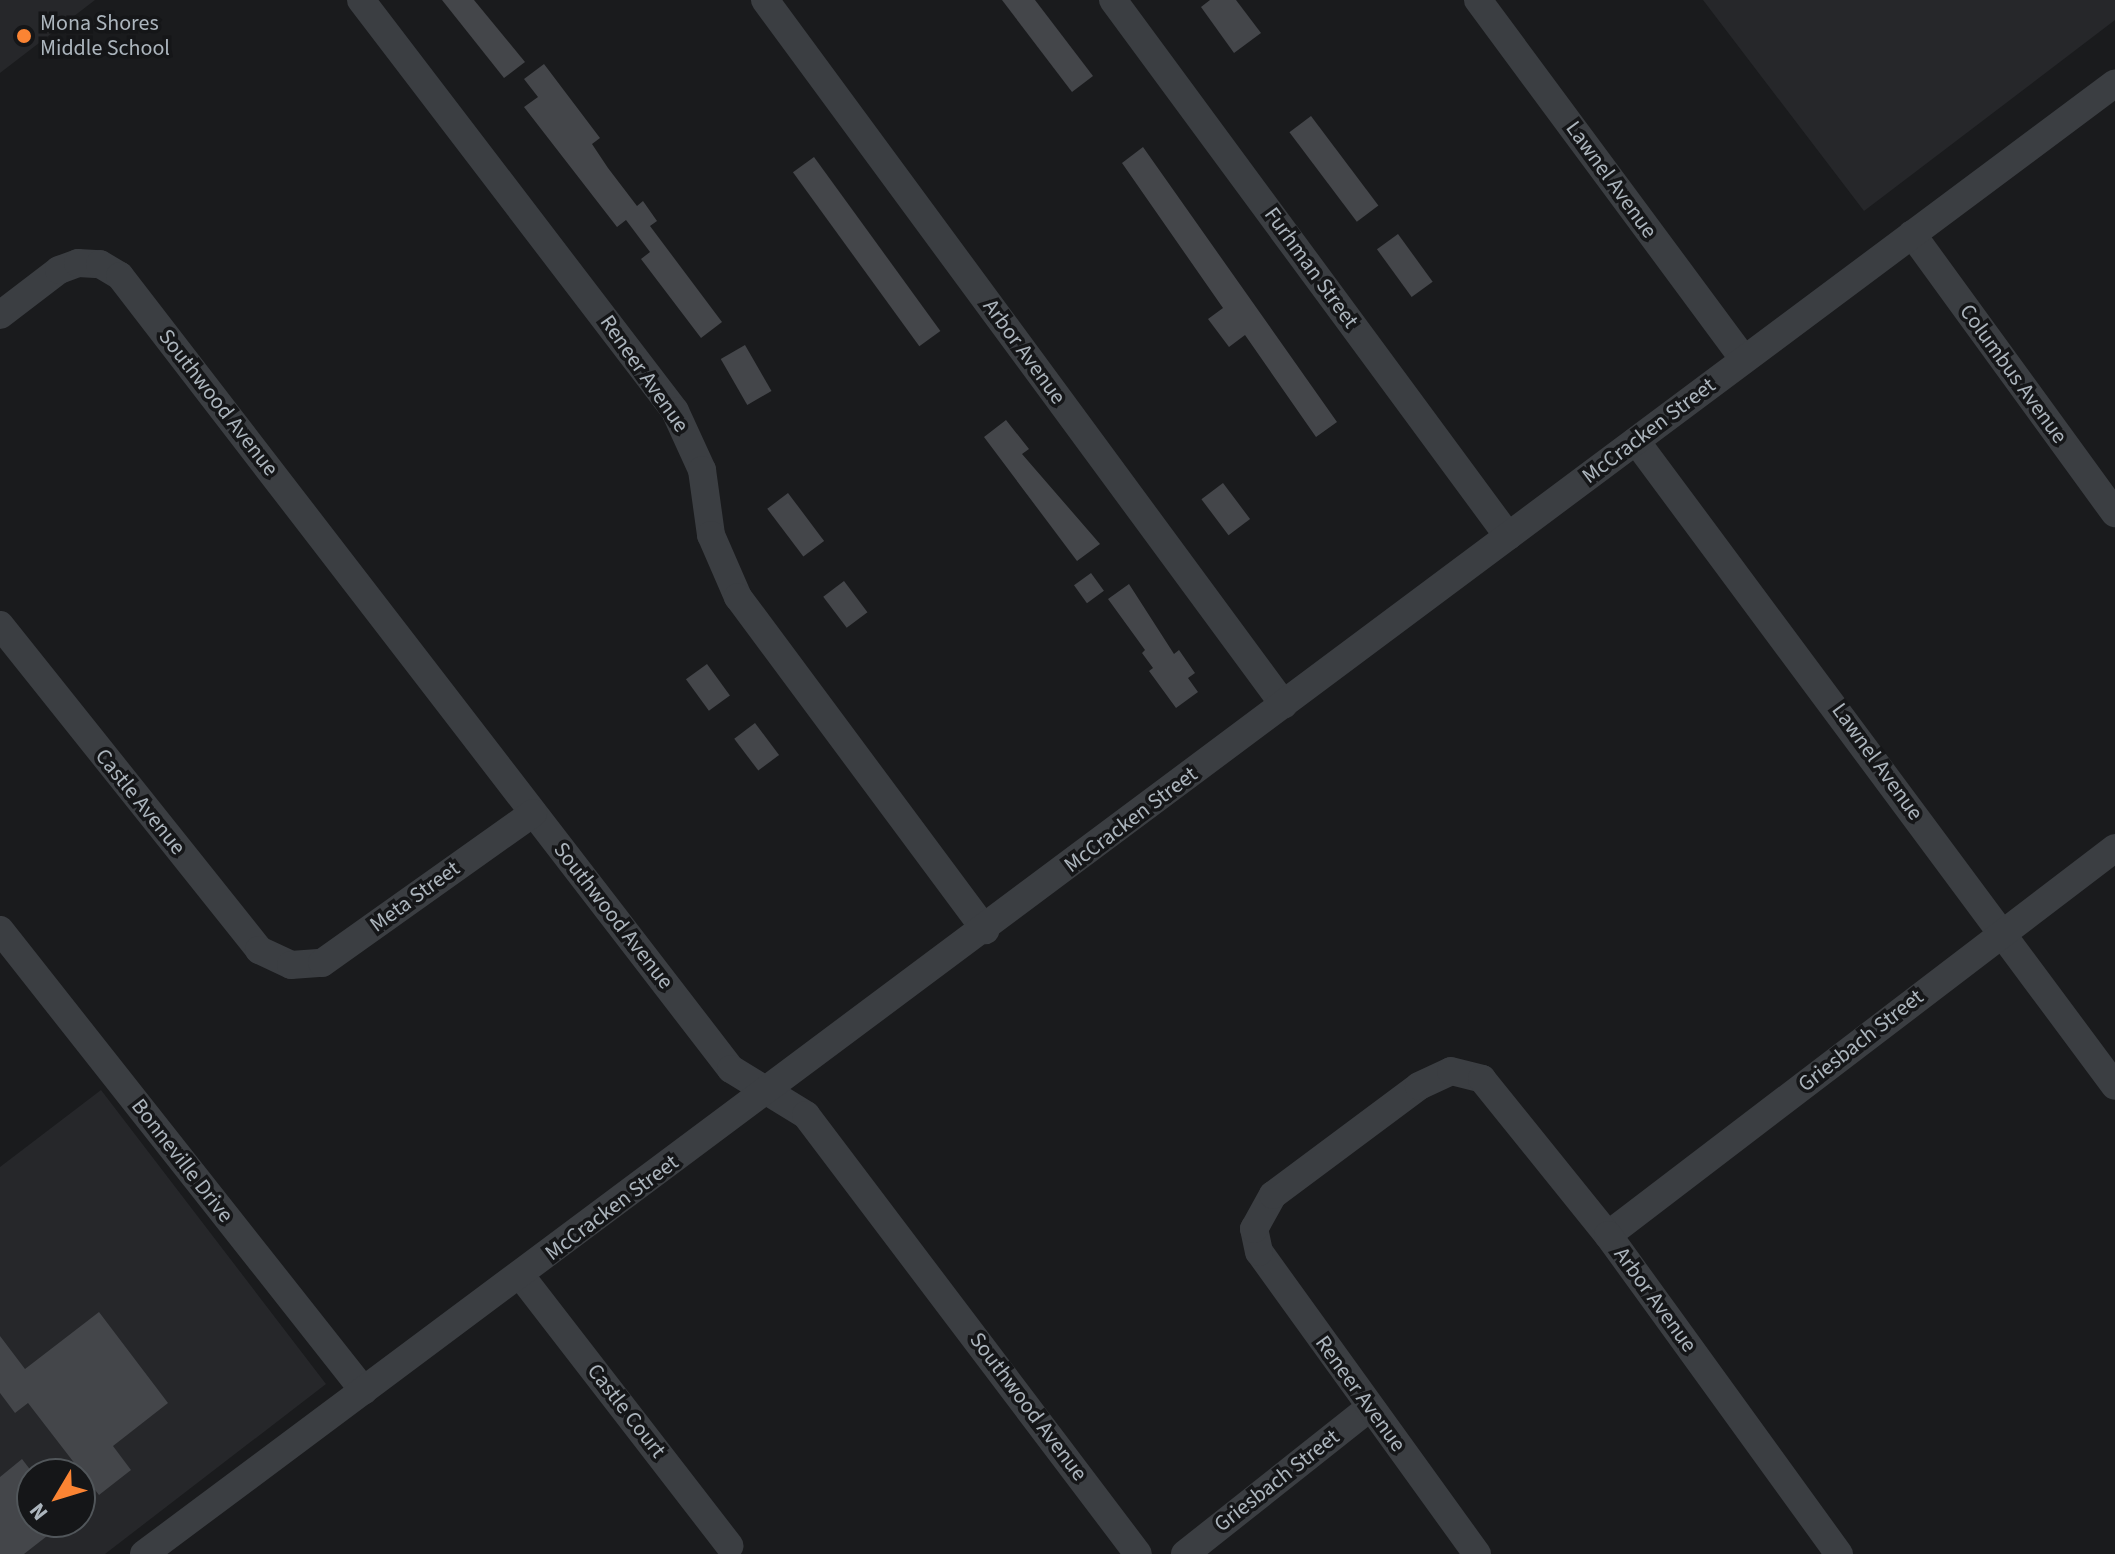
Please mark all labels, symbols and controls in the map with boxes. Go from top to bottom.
place label: Mona Shores Middle School [40,10,170,62]
marker: Mona Shores Middle School [15,27,33,45]
street label: Lawnel Avenue [1560,116,1662,244]
street label: Furhman Street [1258,202,1364,334]
street label: Arbor Avenue [977,294,1071,410]
street label: Columbus Avenue [1954,299,2072,449]
street label: Reneer Avenue [594,310,694,438]
street label: Southwood Avenue [152,324,284,482]
street label: McCracken Street [1577,372,1721,490]
street label: Lawnel Avenue [1826,698,1928,826]
street label: Castle Avenue [89,744,191,860]
street label: McCracken Street [1059,761,1203,879]
street label: Southwood Avenue [547,837,679,995]
street label: Meta Street [365,856,465,938]
street label: Griesbach Street [1793,984,1929,1098]
street label: Bonneville Drive [125,1094,239,1228]
street label: McCracken Street [540,1149,684,1267]
street label: Arbor Avenue [1608,1242,1702,1358]
street label: Southwood Avenue [964,1328,1092,1486]
street label: Reneer Avenue [1309,1331,1411,1457]
street label: Castle Court [581,1359,671,1463]
street label: Griesbach Street [1209,1424,1345,1538]
north arrow [16,1458,96,1538]
text: N [22,1496,56,1527]

